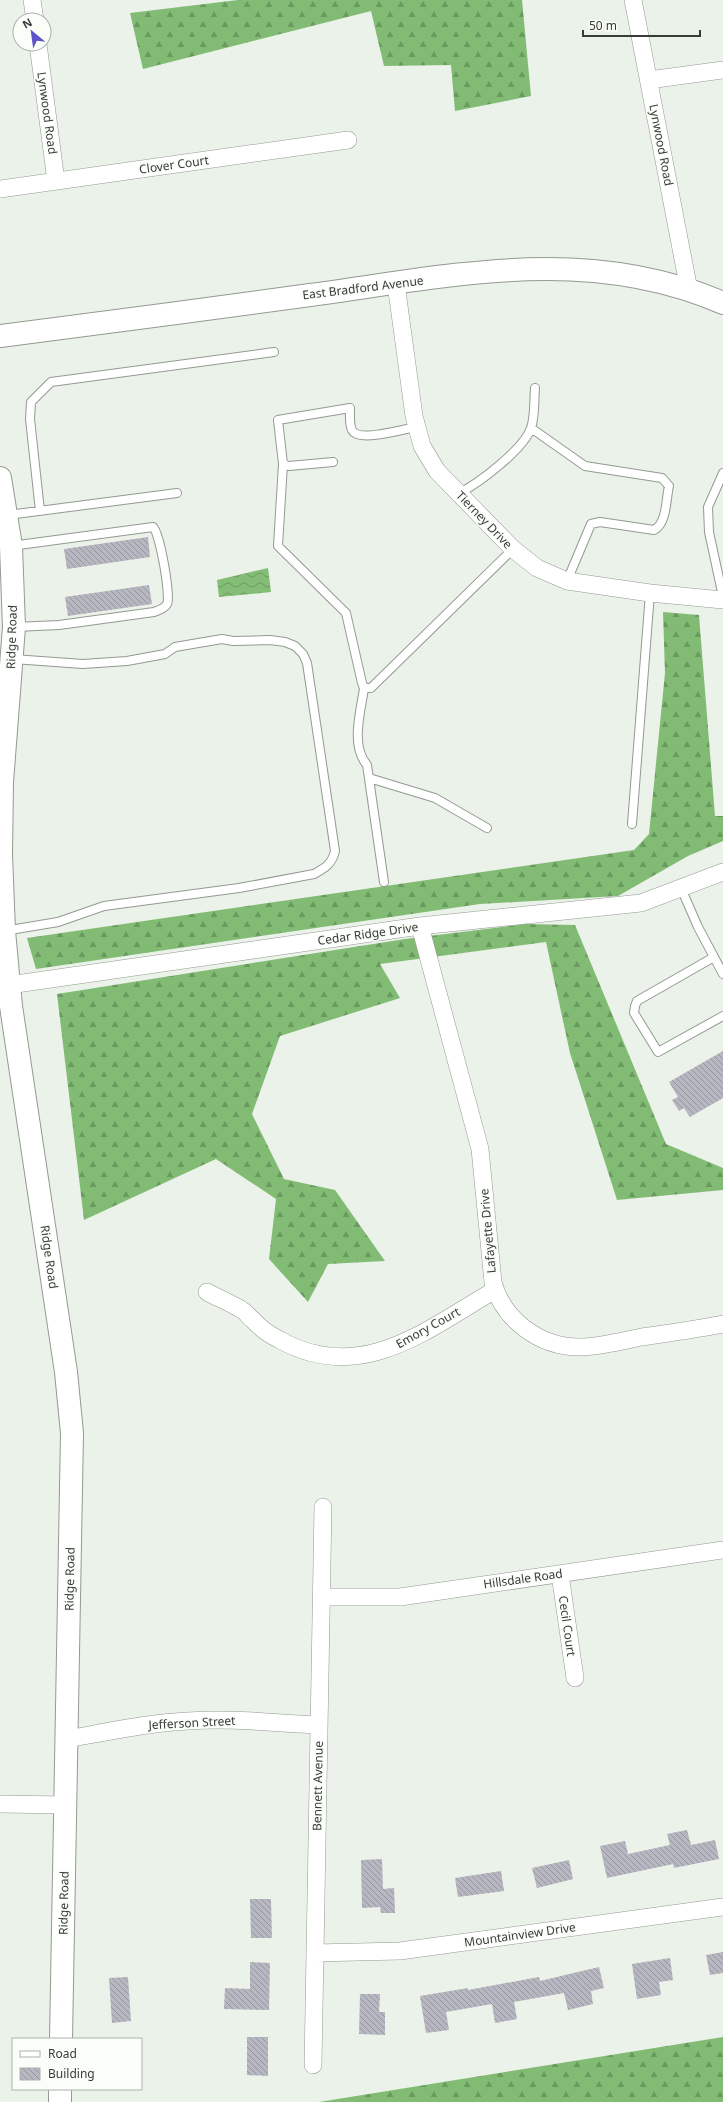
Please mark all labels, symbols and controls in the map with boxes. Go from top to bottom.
north arrow [12,12,52,52]
scale bar [583,12,700,38]
text: N [19,14,34,32]
text: 50 m [589,17,617,34]
street label: Lynwood Road [33,71,62,155]
street label: Lynwood Road [645,102,678,187]
street label: Clover Court [138,151,211,178]
street label: East Bradford Avenue [301,272,425,303]
street label: Tierney Drive [452,487,516,552]
street label: Ridge Road [2,605,21,669]
street label: Cedar Ridge Drive [317,918,420,949]
street label: Lafayette Drive [475,1188,500,1274]
street label: Ridge Road [37,1224,62,1290]
street label: Emory Court [393,1303,463,1352]
street label: Ridge Road [60,1547,79,1611]
street label: Hillsdale Road [482,1565,564,1592]
street label: Cecil Court [555,1595,580,1658]
street label: Jefferson Street [147,1712,237,1733]
street label: Bennett Avenue [308,1741,327,1831]
street label: Ridge Road [54,1871,73,1935]
street label: Mountainview Drive [463,1918,577,1951]
legend [12,2038,142,2090]
text: Road [48,2045,77,2062]
text: Building [48,2065,95,2082]

